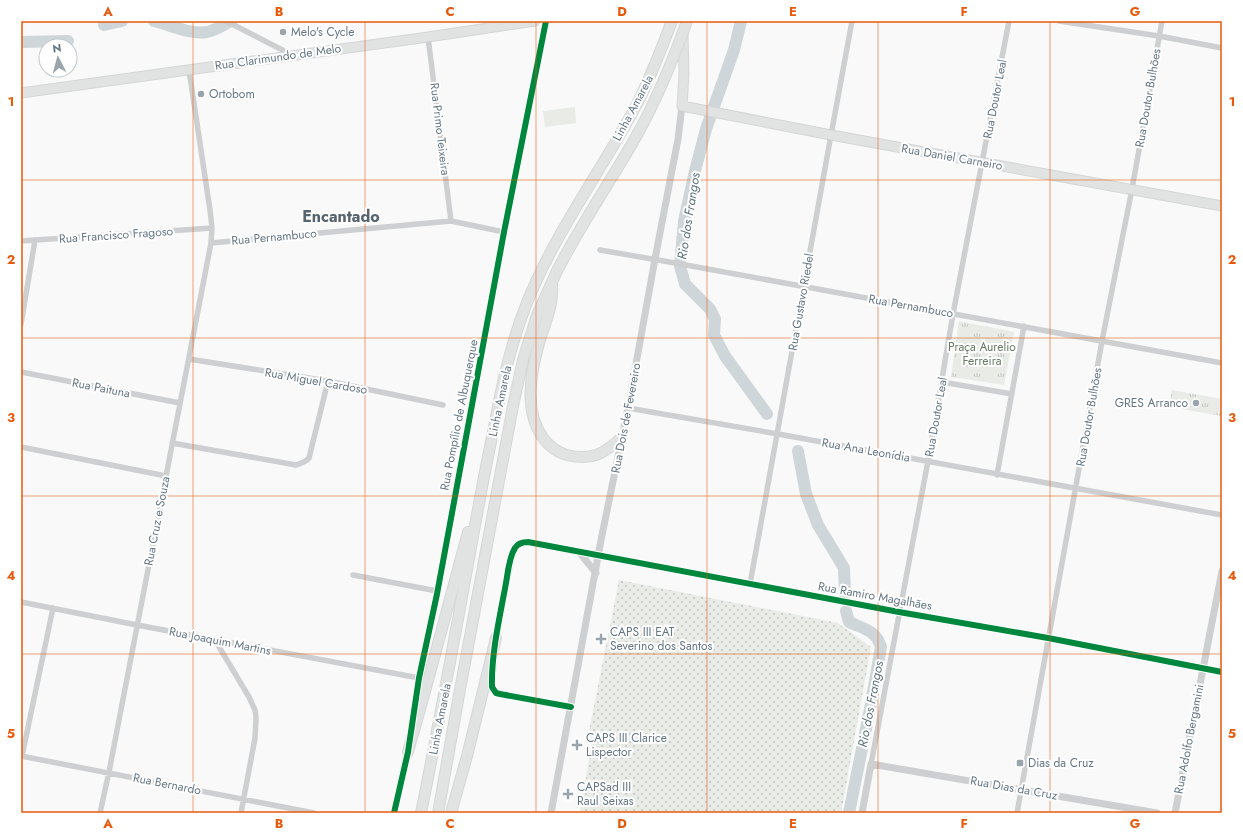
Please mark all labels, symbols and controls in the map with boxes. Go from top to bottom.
text: A [102,2,113,21]
text: B [275,2,284,21]
text: C [445,2,455,21]
text: D [617,2,627,21]
text: E [789,2,797,21]
text: F [960,2,968,21]
text: G [1130,2,1141,21]
place label: Melo's Cycle [291,23,355,41]
marker: Melo's Cycle [278,27,288,37]
north arrow [38,38,78,78]
street label: Rua Clarimundo de Melo [214,39,343,75]
text: N [52,40,62,56]
street label: Rua Doutor Bulhões [1130,47,1166,149]
street label: Rua Doutor Leal [978,58,1012,140]
street label: Linha Amarela [608,72,658,144]
street label: Rua Primo Teixeira [425,82,455,177]
place label: Ortobom [209,85,255,103]
marker: Ortobom [196,89,206,99]
text: 1 [8,92,14,111]
text: 1 [1229,92,1235,111]
street label: Rua Daniel Carneiro [900,139,1004,175]
water label: Rio dos Frangos [672,170,705,261]
district label: Encantado [302,205,380,228]
street label: Rua Francisco Fragoso [58,222,174,248]
street label: Rua Pernambuco [230,224,318,250]
text: 2 [7,250,15,269]
text: 2 [1228,250,1236,269]
street label: Rua Gustavo Riedel [784,252,818,352]
street label: Rua Pernambuco [867,290,955,322]
street label: Rua Pompílio de Albuquerque [436,338,482,492]
park label: Praça Aurelio Ferreira [948,338,1016,370]
street label: Rua Dois de Fevereiro [606,361,646,475]
street label: Rua Miguel Cardoso [263,363,369,399]
street label: Linha Amarela [484,364,516,438]
street label: Rua Doutor Bulhões [1071,366,1107,468]
street label: Rua Paituna [70,374,132,402]
street label: Rua Doutor Leal [920,376,952,458]
place label: GRES Arranco [1115,394,1188,412]
marker: GRES Arranco [1191,398,1201,408]
text: 3 [7,408,15,427]
text: 3 [1228,408,1236,427]
street label: Rua Ana Leonídia [820,433,912,467]
street label: Rua Cruz e Souza [140,475,175,567]
text: 4 [6,566,16,585]
text: 4 [1227,566,1237,585]
street label: Rua Ramiro Magalhães [817,577,934,615]
street label: Rua Joaquim Martins [167,622,273,660]
place label: CAPS III EAT Severino dos Santos [610,623,712,655]
marker: CAPS III EAT Severino dos Santos [595,633,607,645]
water label: Rio dos Frangos [853,658,888,749]
street label: Linha Amarela [424,682,456,756]
street label: Rua Adolfo Bergamini [1170,683,1208,795]
text: 5 [7,724,15,743]
text: 5 [1228,724,1236,743]
place label: CAPS III Clarice Lispector [586,729,667,761]
marker: CAPS III Clarice Lispector [571,739,583,751]
place label: Dias da Cruz [1028,754,1094,772]
marker: Dias da Cruz [1015,758,1025,768]
street label: Rua Bernardo [131,769,203,799]
street label: Rua Dias da Cruz [969,771,1059,805]
place label: CAPSad III Raul Seixas [577,778,634,810]
marker: CAPSad III Raul Seixas [562,788,574,800]
text: A [102,814,113,833]
text: B [275,814,284,833]
text: C [445,814,455,833]
text: D [617,814,627,833]
text: E [789,814,797,833]
text: F [960,814,968,833]
text: G [1130,814,1141,833]

